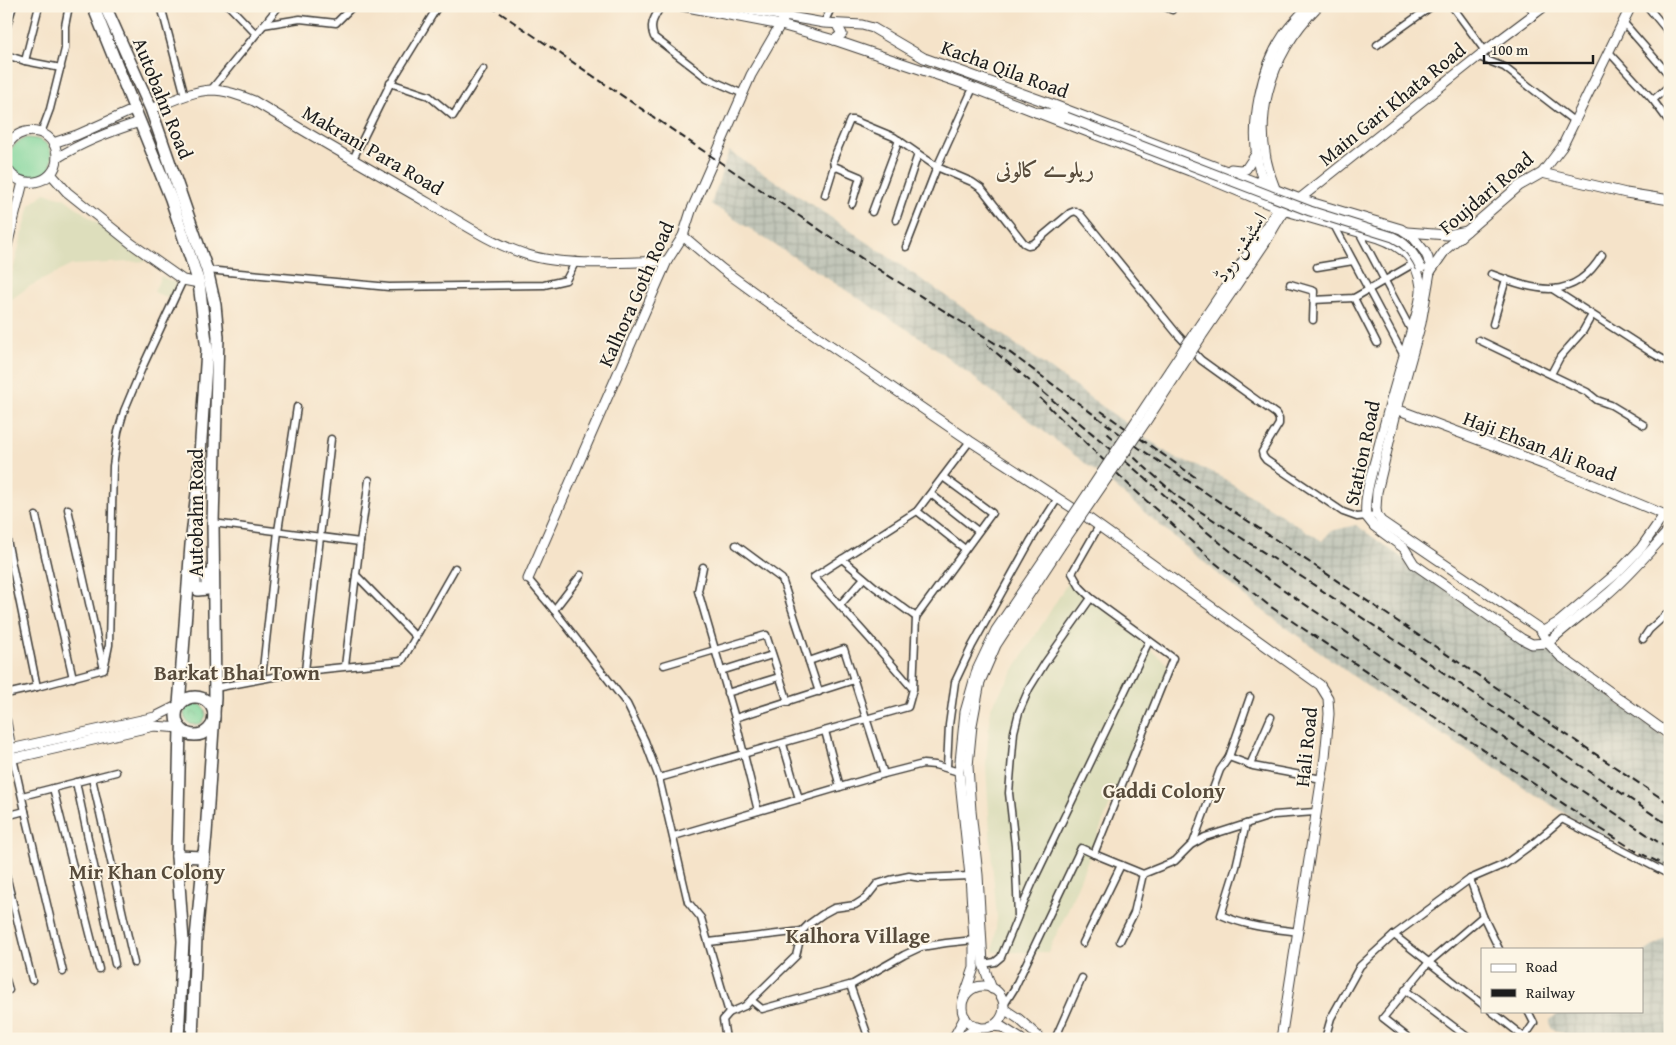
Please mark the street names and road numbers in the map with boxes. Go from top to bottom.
street label: Kacha Qila Road [937,32,1073,105]
street label: Autobahn Road [126,33,201,163]
street label: Main Gari Khata Road [1312,35,1472,172]
street label: Makrani Para Road [297,97,450,202]
street label: Foujdari Road [1432,144,1540,241]
street label: اسٹیشن روڈ [1206,206,1273,288]
street label: Kalhora Goth Road [590,216,681,371]
street label: Station Road [1336,397,1387,508]
street label: Haji Ehsan Ali Road [1459,403,1621,488]
street label: Autobahn Road [181,448,210,577]
street label: Hali Road [1287,705,1324,788]

